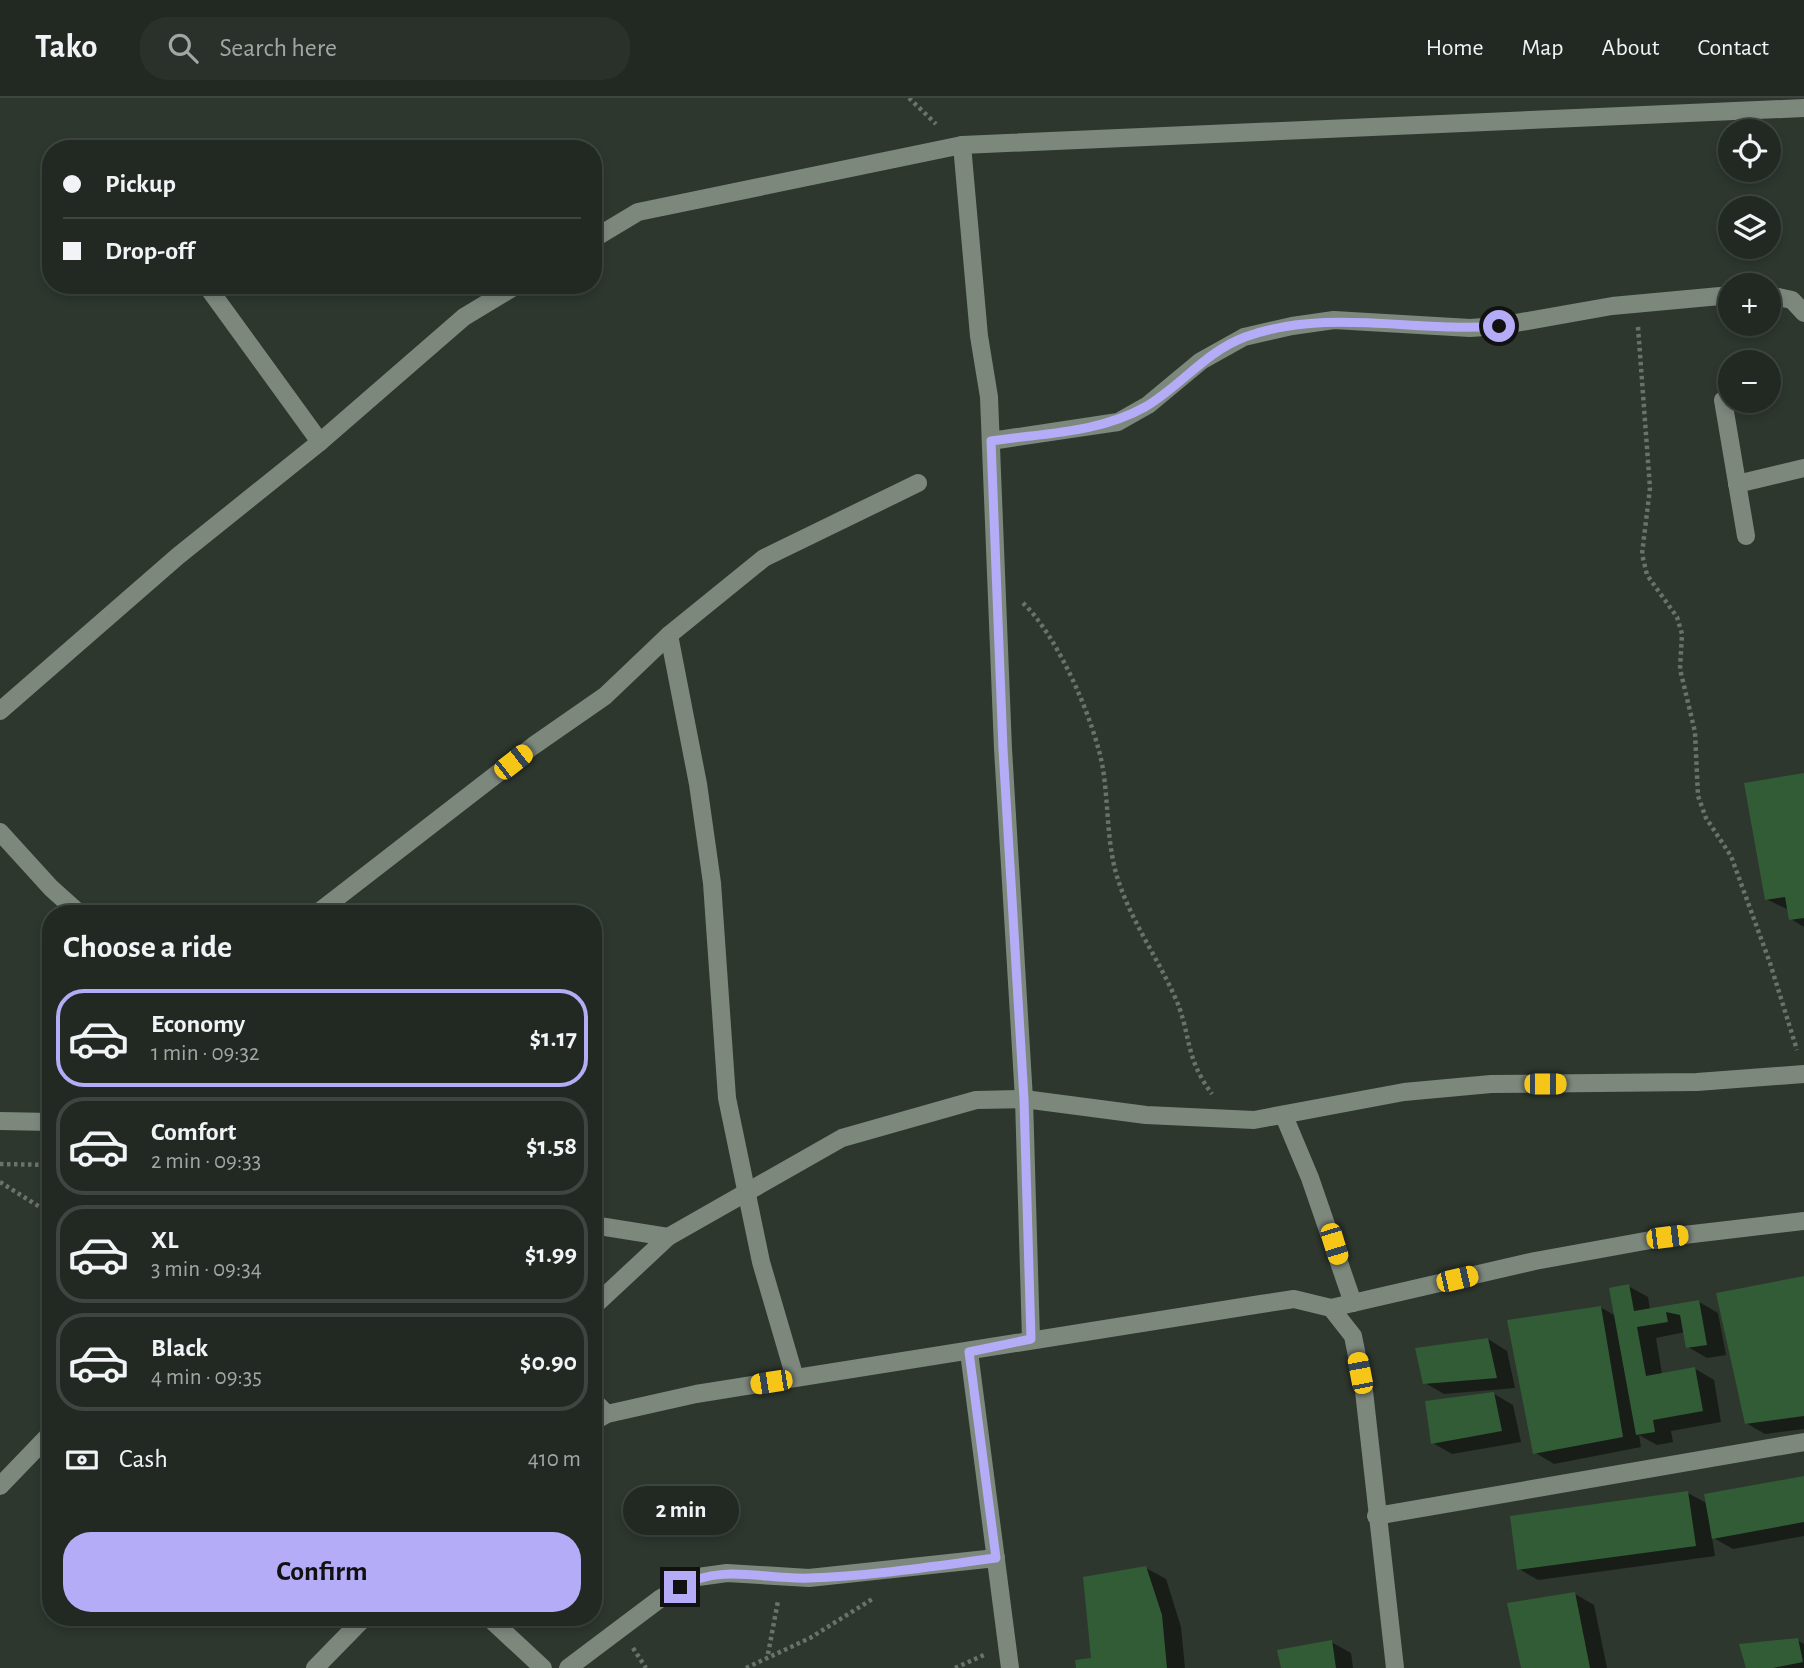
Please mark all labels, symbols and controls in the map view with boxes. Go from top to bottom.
search box [140,17,630,80]
icon: search [164,29,202,67]
text: Tako [35,31,98,64]
text: Search here [220,35,337,61]
text: Home [1426,36,1484,60]
text: Map [1522,36,1564,60]
text: About [1602,36,1659,60]
text: Contact [1697,36,1769,60]
map controls [1718,119,1781,413]
button: locate [1718,119,1781,182]
text: Pickup [105,171,176,197]
button: layers [1718,196,1781,259]
text: Drop-off [105,238,194,264]
button: + [1718,273,1781,336]
route start [1483,310,1515,342]
button: − [1718,350,1781,413]
car [490,741,537,783]
text: Choose a ride [63,931,232,963]
icon: car [67,1007,130,1070]
text: Economy [151,1011,245,1037]
text: $1.17 [529,1025,577,1051]
text: 1 min · 09:32 [151,1042,260,1065]
car [1525,1074,1567,1095]
icon: car [67,1115,130,1178]
text: Comfort [151,1119,236,1145]
text: $1.58 [526,1133,577,1159]
text: 2 min · 09:33 [151,1150,261,1173]
car [1318,1221,1351,1267]
icon: car [67,1223,130,1286]
car [1645,1224,1690,1250]
text: XL [151,1227,178,1253]
text: $1.99 [525,1241,577,1267]
text: 3 min · 09:34 [151,1258,262,1281]
car [1435,1264,1480,1294]
icon: car [67,1331,130,1394]
text: Black [151,1335,208,1361]
text: $0.90 [520,1349,577,1375]
car [1346,1350,1375,1396]
text: 4 min · 09:35 [151,1366,262,1389]
car [749,1368,794,1396]
icon: cash [63,1441,101,1479]
text: Cash [119,1446,168,1472]
text: 410 m [528,1448,581,1471]
callout: 2 min [622,1486,738,1534]
text: 2 min [655,1499,707,1522]
button: Confirm [63,1532,581,1612]
route end [664,1571,696,1603]

